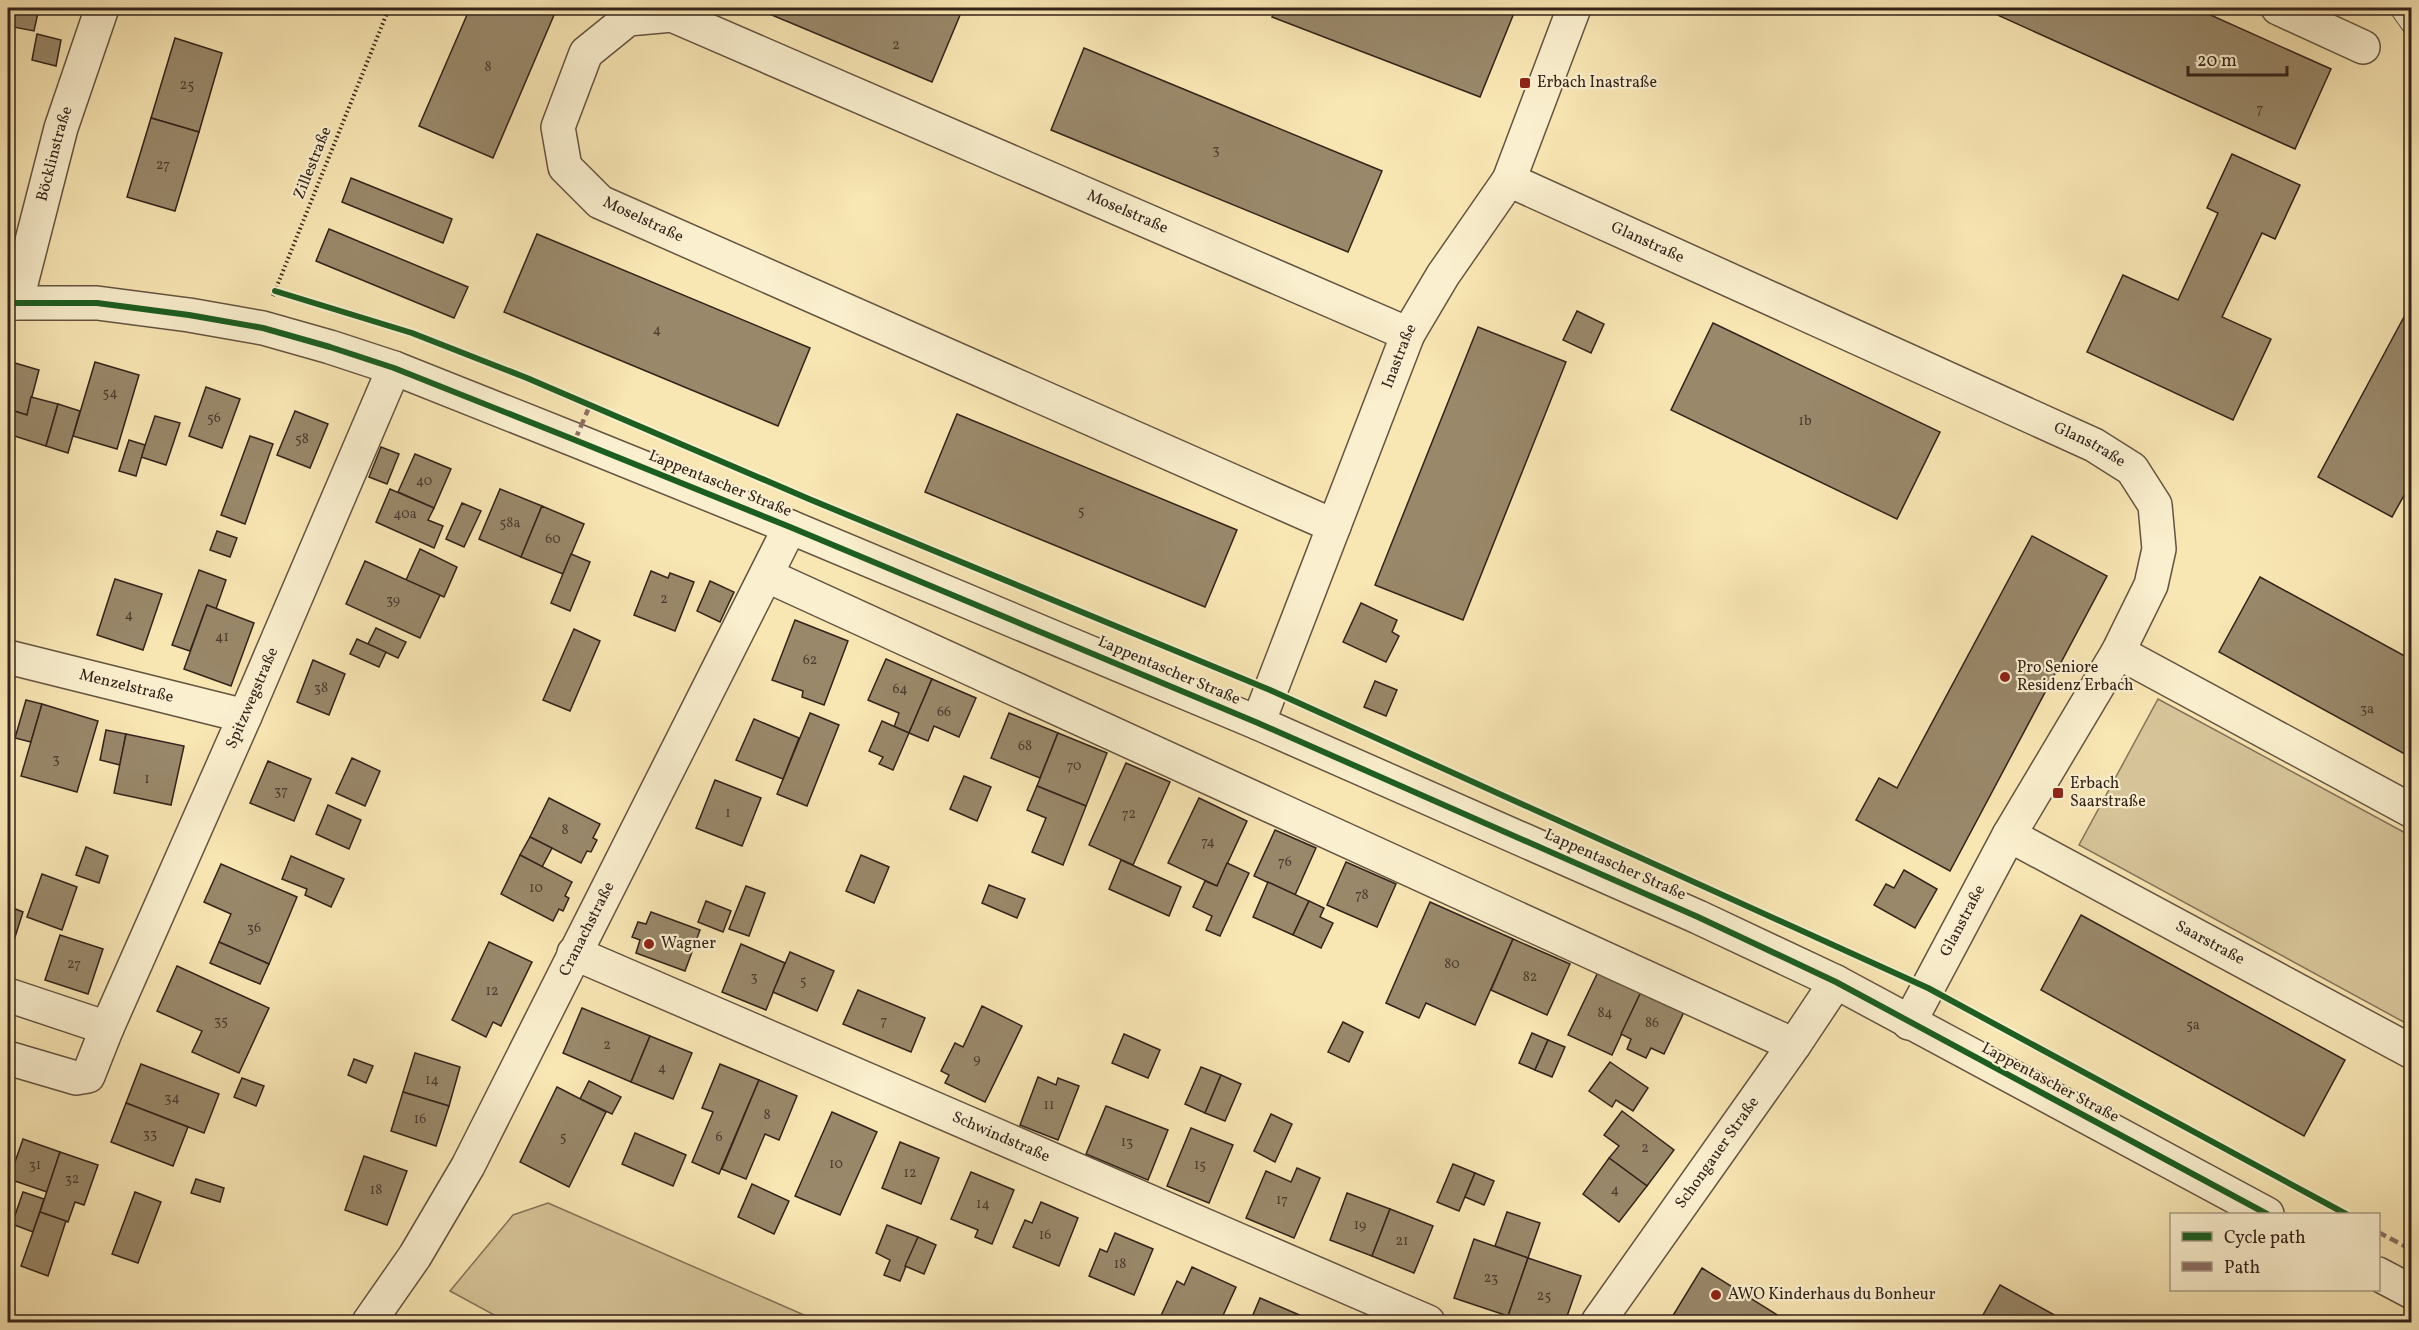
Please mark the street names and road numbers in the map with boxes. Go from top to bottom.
street label: Böcklinstraße [32,104,79,204]
street label: Zillestraße [288,123,338,203]
street label: Moselstraße [1083,185,1171,240]
street label: Moselstraße [599,192,687,248]
street label: Glanstraße [1607,217,1688,269]
street label: Inastraße [1377,320,1422,392]
street label: Glanstraße [2050,417,2129,473]
street label: Lappentascher Straße [645,445,795,523]
street label: Lappentascher Straße [1094,631,1244,711]
street label: Spitzwegstraße [221,644,284,753]
street label: Menzelstraße [77,664,176,709]
street label: Lappentascher Straße [1541,824,1689,906]
street label: Cranachstraße [554,878,620,980]
street label: Glanstraße [1935,881,1991,961]
street label: Saarstraße [2171,915,2248,971]
street label: Lappentascher Straße [1977,1037,2123,1129]
street label: Schongauer Straße [1670,1093,1765,1213]
street label: Schwindstraße [948,1107,1053,1168]

